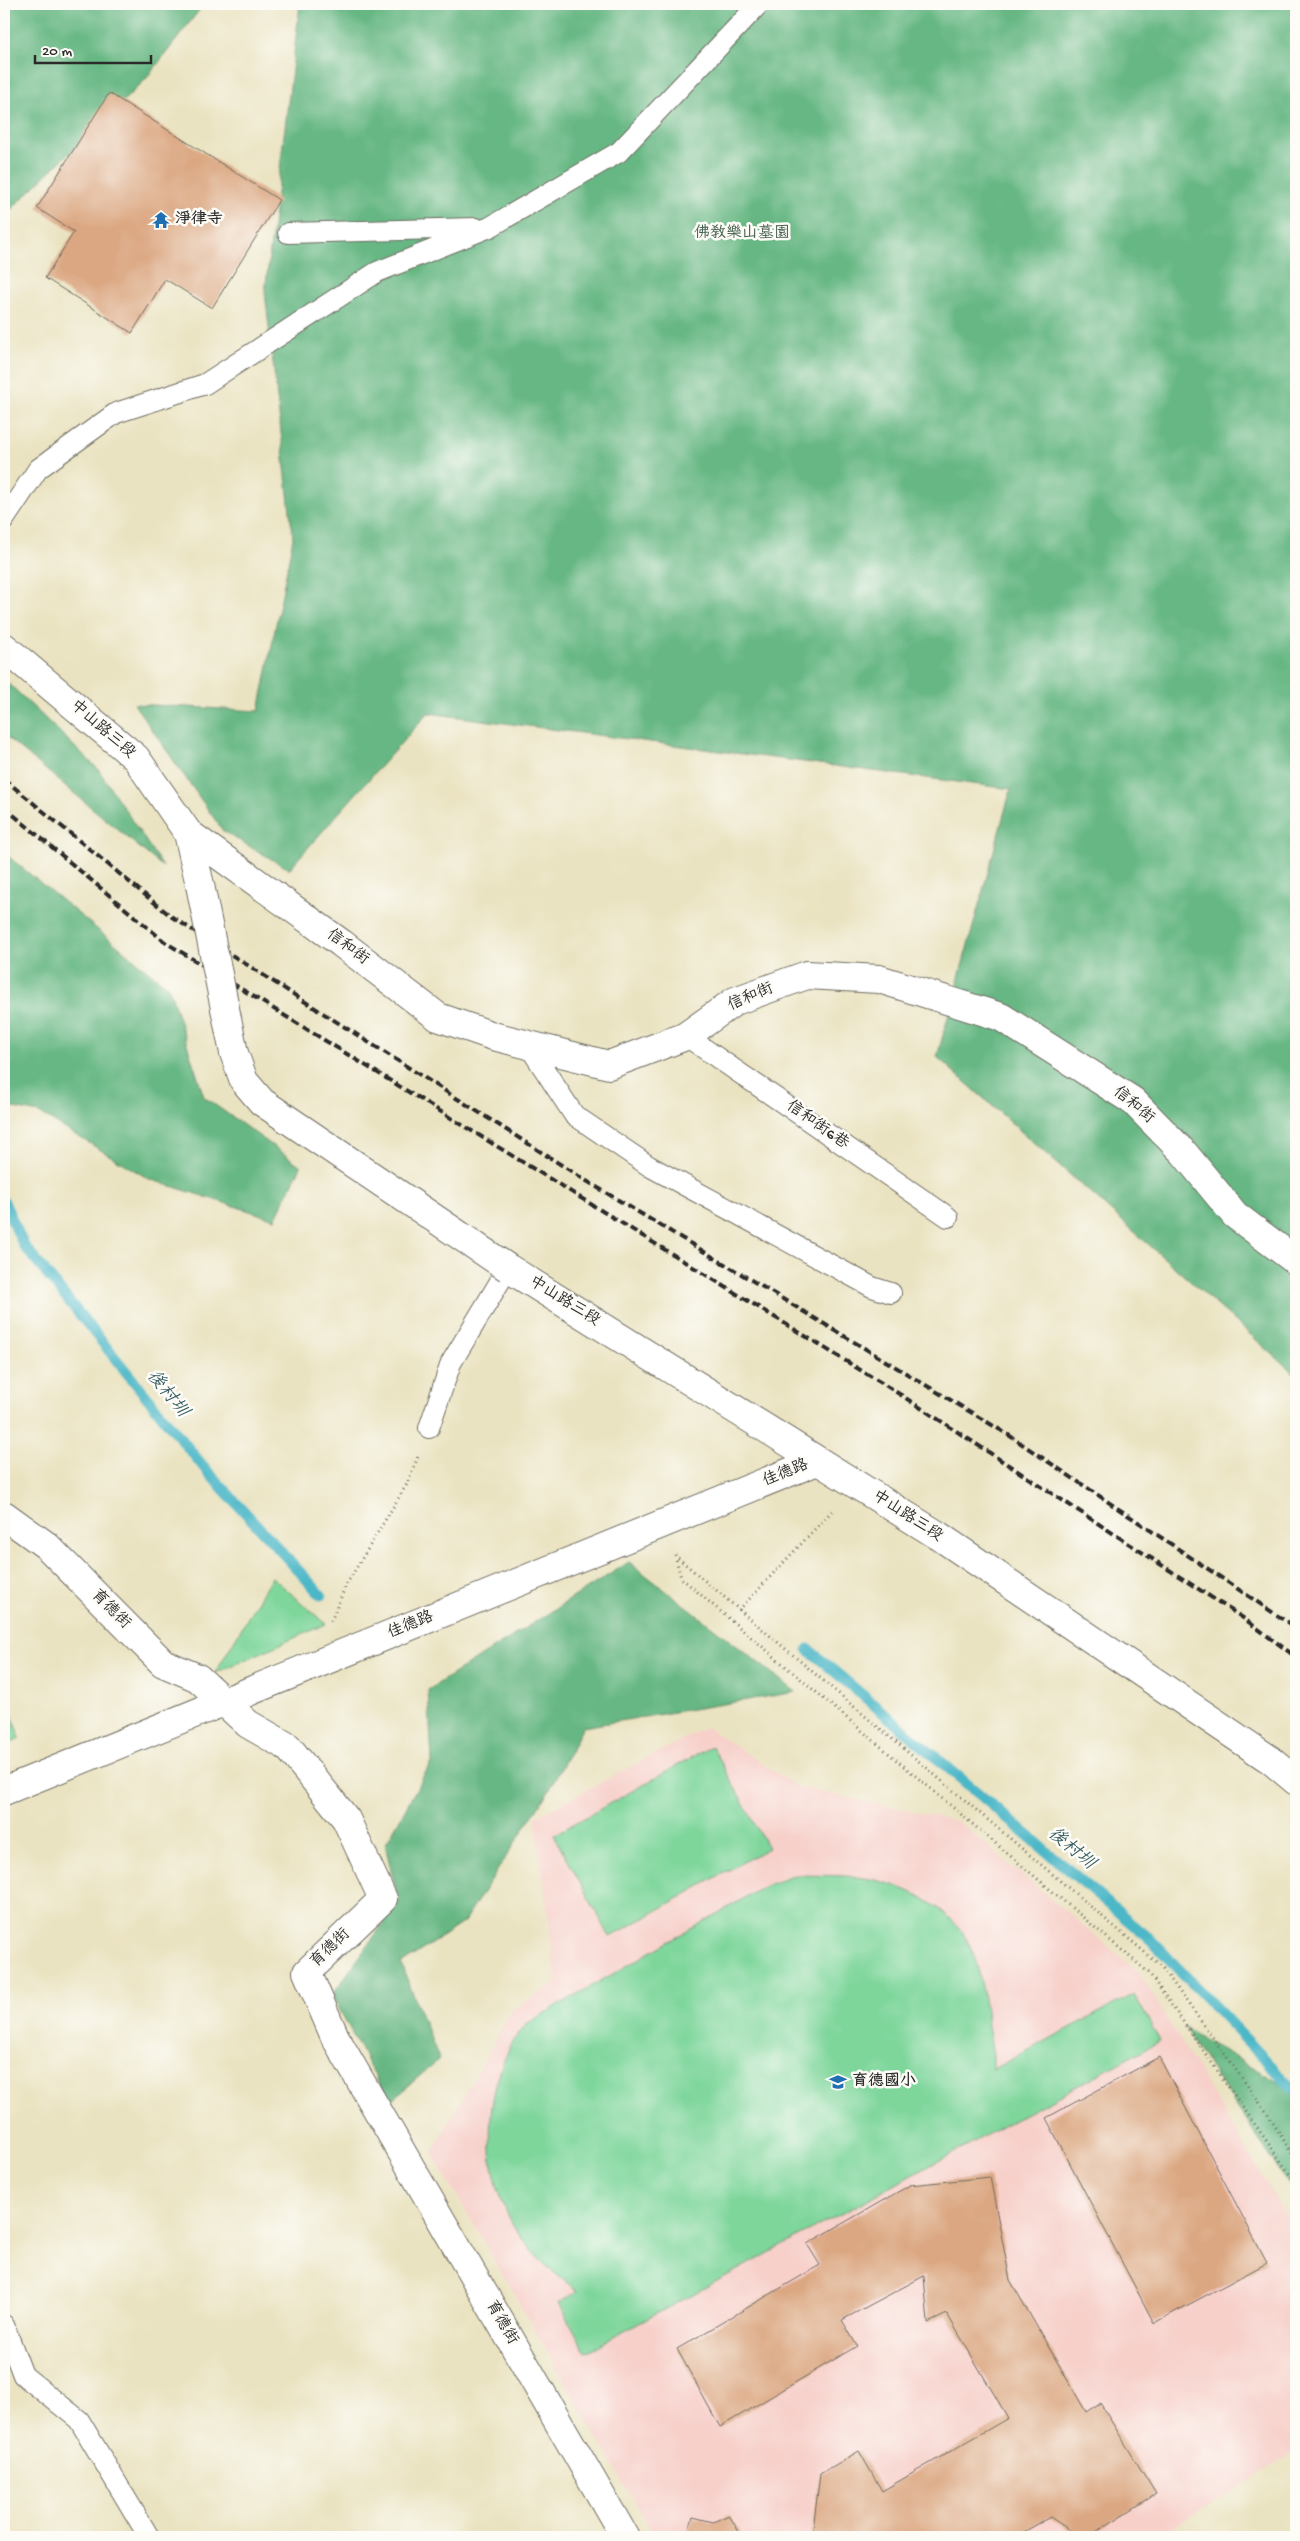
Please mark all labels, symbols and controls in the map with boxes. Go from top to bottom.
scale bar [35,32,151,64]
text: 20 m [42,43,72,61]
place label: 淨律寺 [175,209,223,230]
temple icon: 淨律寺 [151,210,171,230]
park label: 佛教樂山墓園 [694,223,790,244]
street label: 中山路三段 [66,695,140,763]
street label: 信和街 [322,925,372,970]
street label: 信和街 [725,979,777,1016]
street label: 信和街 [1109,1083,1158,1129]
street label: 信和街6巷 [782,1096,853,1154]
street label: 中山路三段 [525,1271,604,1331]
water label: 後村圳 [142,1366,194,1423]
street label: 佳德路 [759,1454,812,1492]
street label: 中山路三段 [868,1486,947,1547]
street label: 育德街 [86,1585,135,1634]
street label: 佳德路 [384,1606,437,1644]
water label: 後村圳 [1044,1823,1101,1876]
street label: 育德街 [306,1924,355,1973]
place label: 育德國小 [852,2071,916,2092]
school or university icon: 育德國小 [828,2072,848,2092]
street label: 育德街 [481,2296,523,2349]

